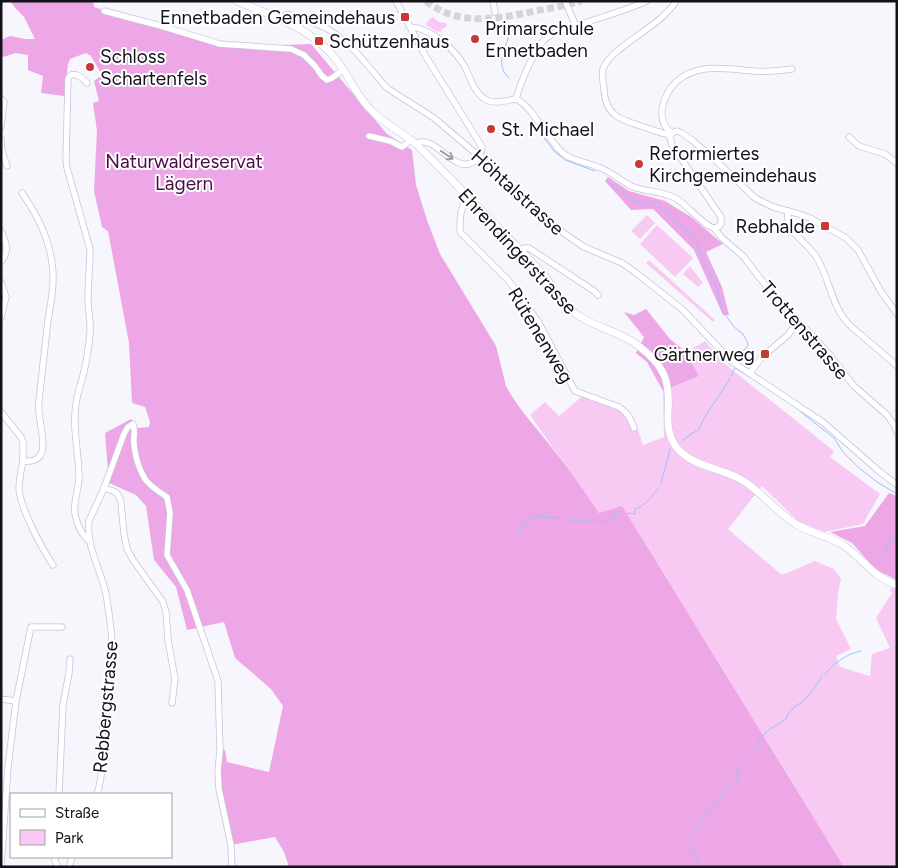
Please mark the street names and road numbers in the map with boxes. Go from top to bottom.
street label: Höhtalstrasse [466,145,569,240]
street label: Ehrendingerstrasse [453,184,582,319]
street label: Trottenstrasse [756,277,854,384]
street label: Rütenenweg [503,283,578,387]
street label: Rebbergstrasse [88,640,123,774]

